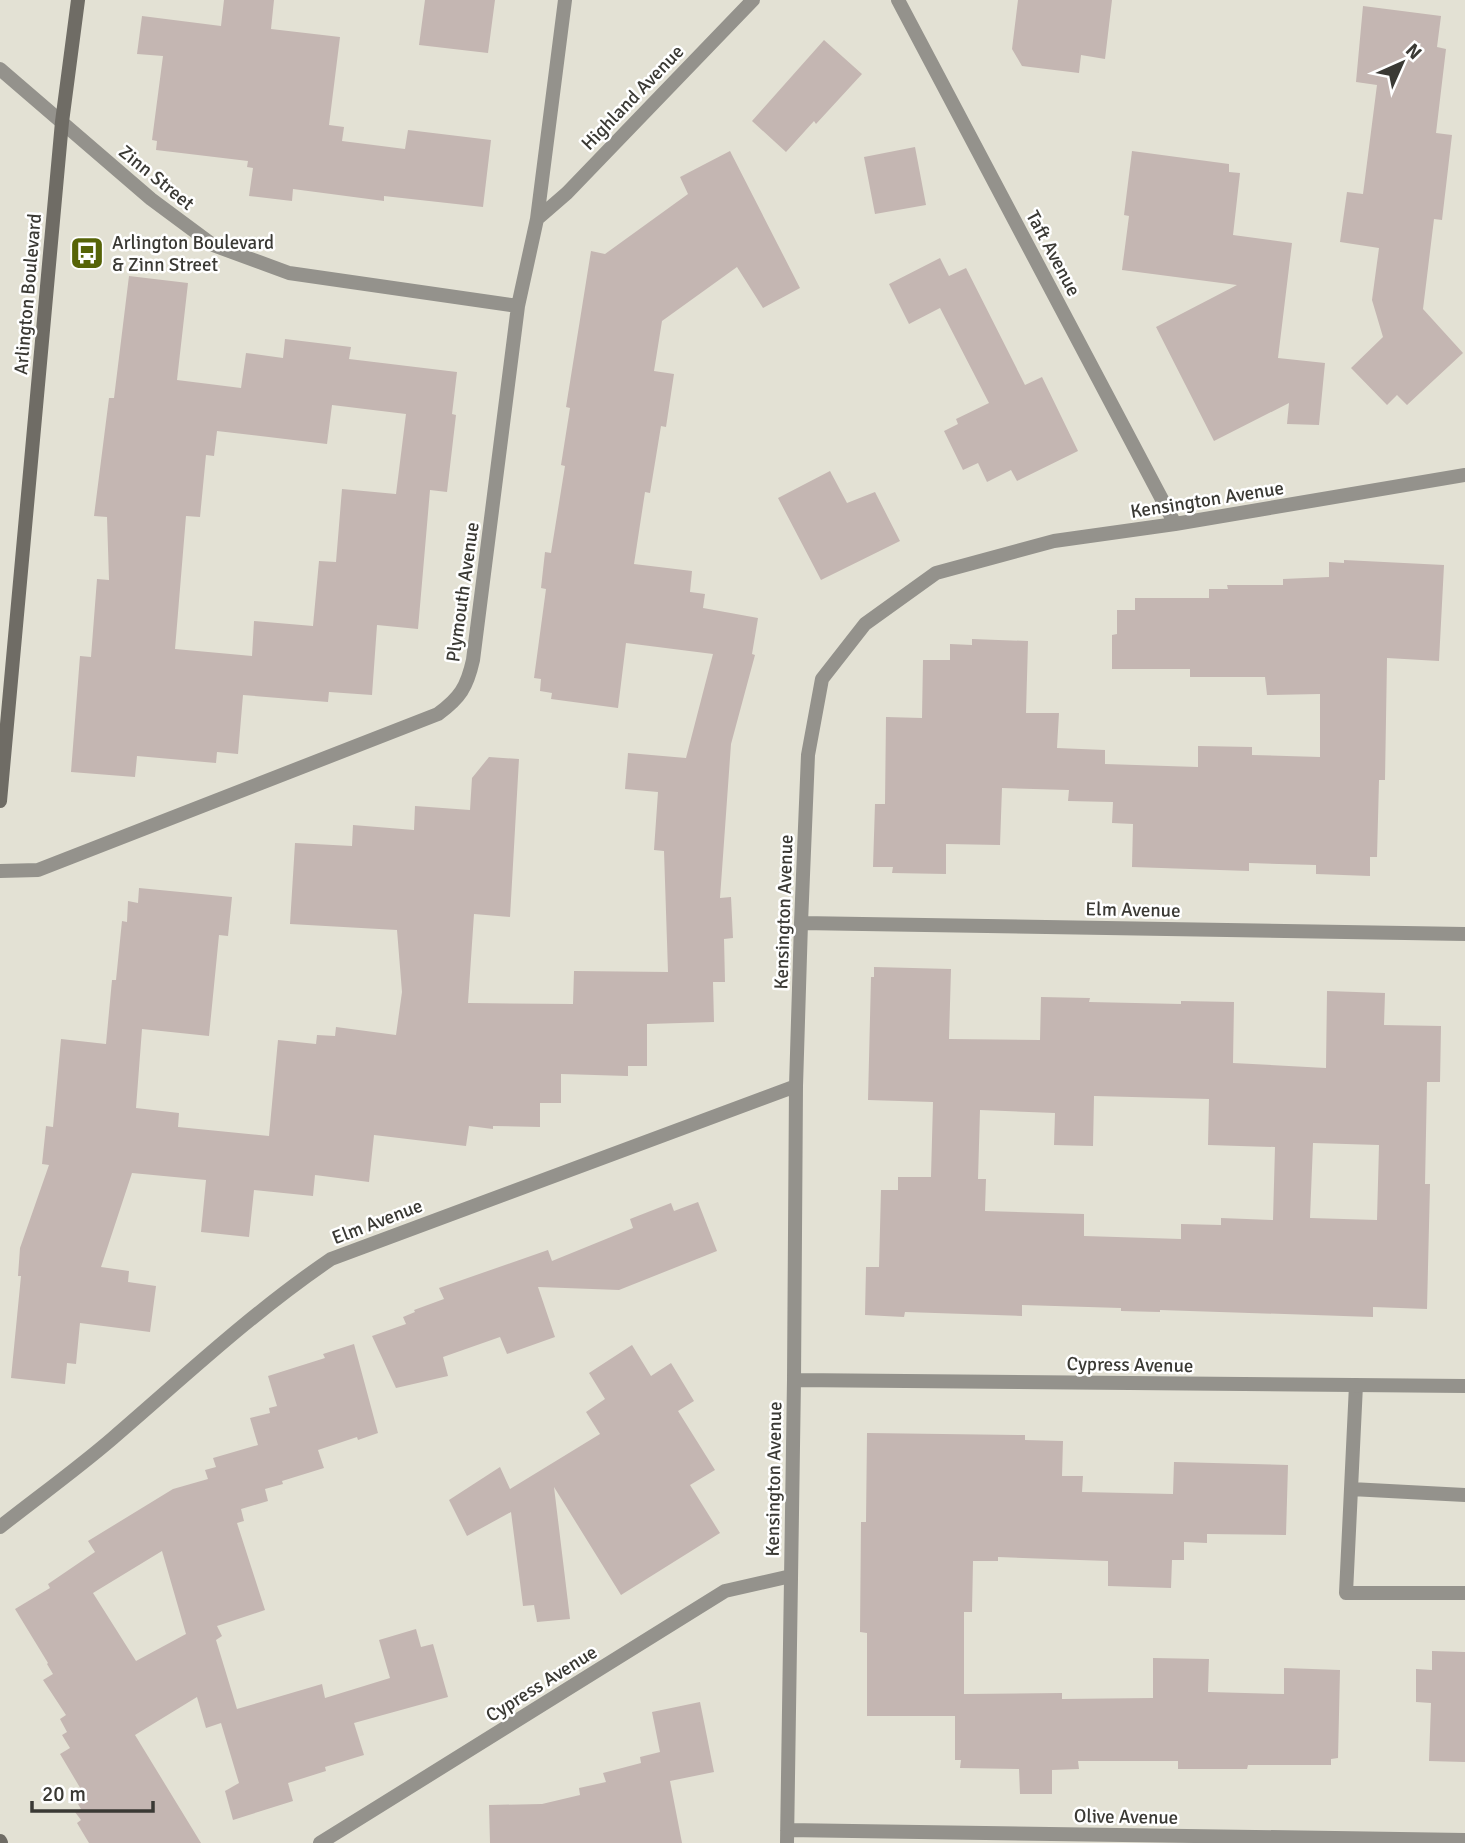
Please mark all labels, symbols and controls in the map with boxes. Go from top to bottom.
north arrow [1367,28,1437,98]
text: N [1400,39,1426,65]
street label: Highland Avenue [576,40,689,156]
street label: Zinn Street [114,140,199,216]
street label: Taft Avenue [1021,207,1086,300]
street label: Arlington Boulevard [9,212,47,376]
place label: Arlington Boulevard & Zinn Street [112,231,274,277]
bus stop icon: Arlington Boulevard & Zinn Street [68,234,106,272]
street label: Kensington Avenue [1129,476,1286,524]
street label: Plymouth Avenue [441,521,485,664]
street label: Kensington Avenue [769,834,799,990]
street label: Elm Avenue [1085,897,1181,923]
street label: Elm Avenue [329,1194,426,1250]
street label: Cypress Avenue [1066,1352,1194,1378]
street label: Kensington Avenue [761,1401,787,1557]
street label: Cypress Avenue [481,1640,602,1728]
scale bar [32,1770,152,1814]
text: 20 m [42,1781,86,1807]
street label: Olive Avenue [1074,1804,1178,1830]

